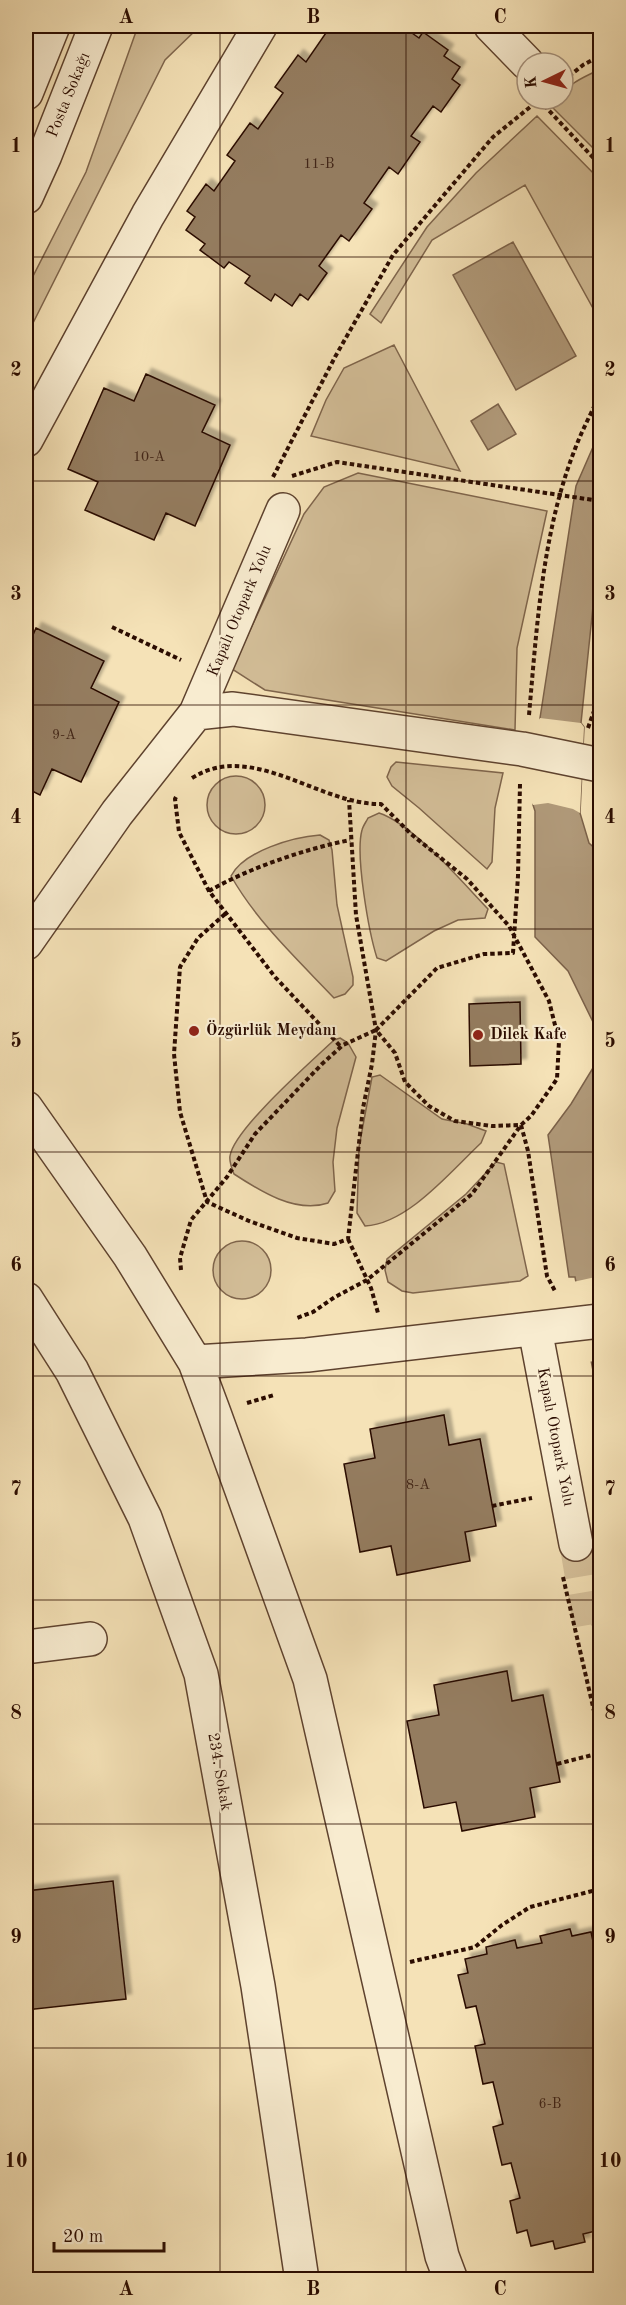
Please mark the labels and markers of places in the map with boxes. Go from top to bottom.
place label: Özgürlük Meydanı [206,1020,337,1039]
marker: Özgürlük Meydanı [187,1024,201,1038]
place label: Dilek Kafe [490,1027,567,1043]
marker: Dilek Kafe [471,1028,485,1042]

